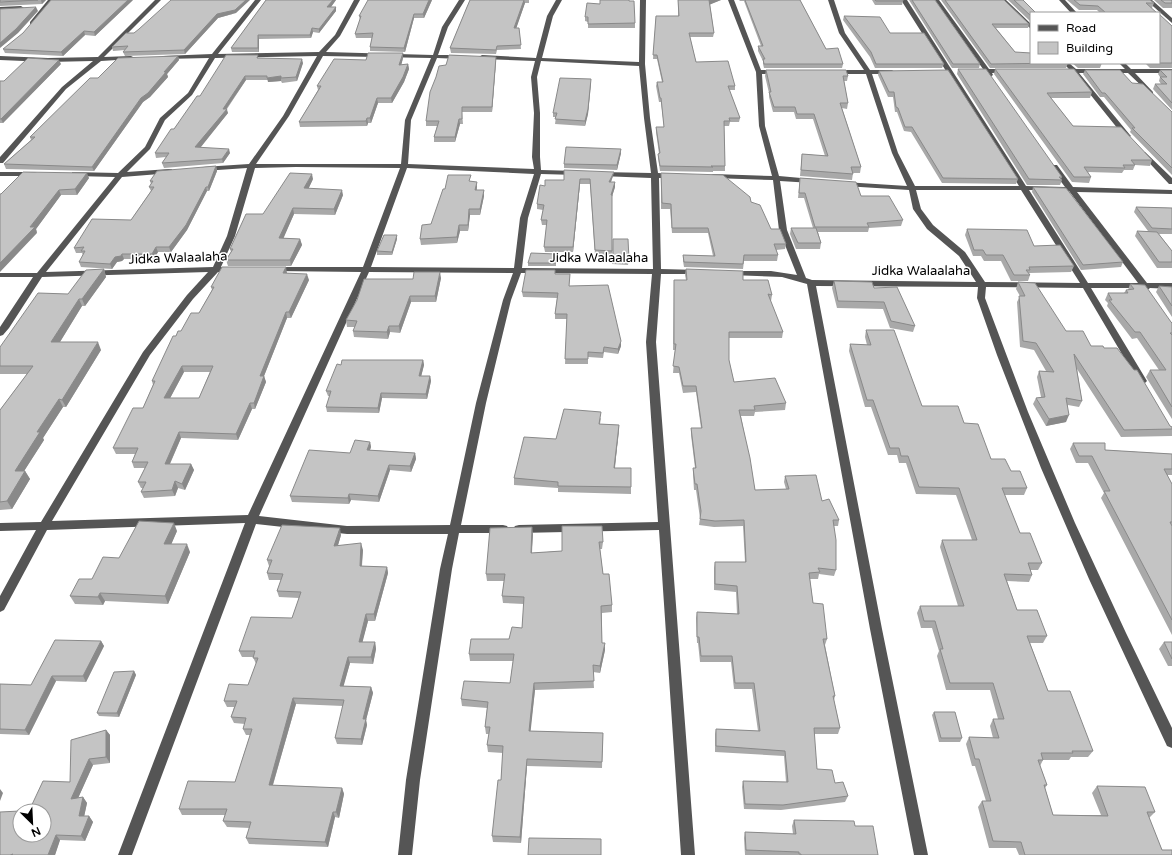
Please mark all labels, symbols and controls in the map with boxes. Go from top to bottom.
legend [1030,12,1160,64]
text: Road [1066,21,1096,35]
text: Building [1066,41,1113,55]
street label: Jidka Walaalaha [128,248,228,268]
street label: Jidka Walaalaha [550,250,648,266]
street label: Jidka Walaalaha [872,263,970,279]
north arrow [12,803,52,843]
text: N [29,824,43,839]

